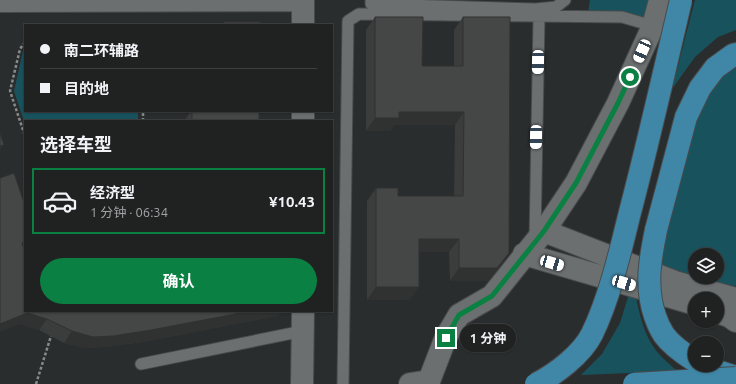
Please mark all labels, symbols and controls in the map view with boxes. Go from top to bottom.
car [632,38,652,64]
text: 南二环辅路 [64,42,139,59]
car [532,50,544,74]
route start [621,68,639,86]
text: 目的地 [64,80,109,97]
car [530,125,542,149]
text: 选择车型 [40,134,112,154]
icon: car [42,183,78,219]
text: 经济型 [90,184,135,201]
text: ¥10.43 [269,193,315,210]
text: 1 分钟 · 06:34 [90,205,168,219]
map controls [688,248,724,372]
button: layers [688,248,724,284]
car [539,254,565,272]
button: 确认 [40,258,317,304]
car [611,274,637,292]
button: + [688,292,724,328]
callout: 1 分钟 [460,324,516,352]
route end [437,329,455,347]
text: 1 分钟 [470,331,506,345]
button: − [688,336,724,372]

